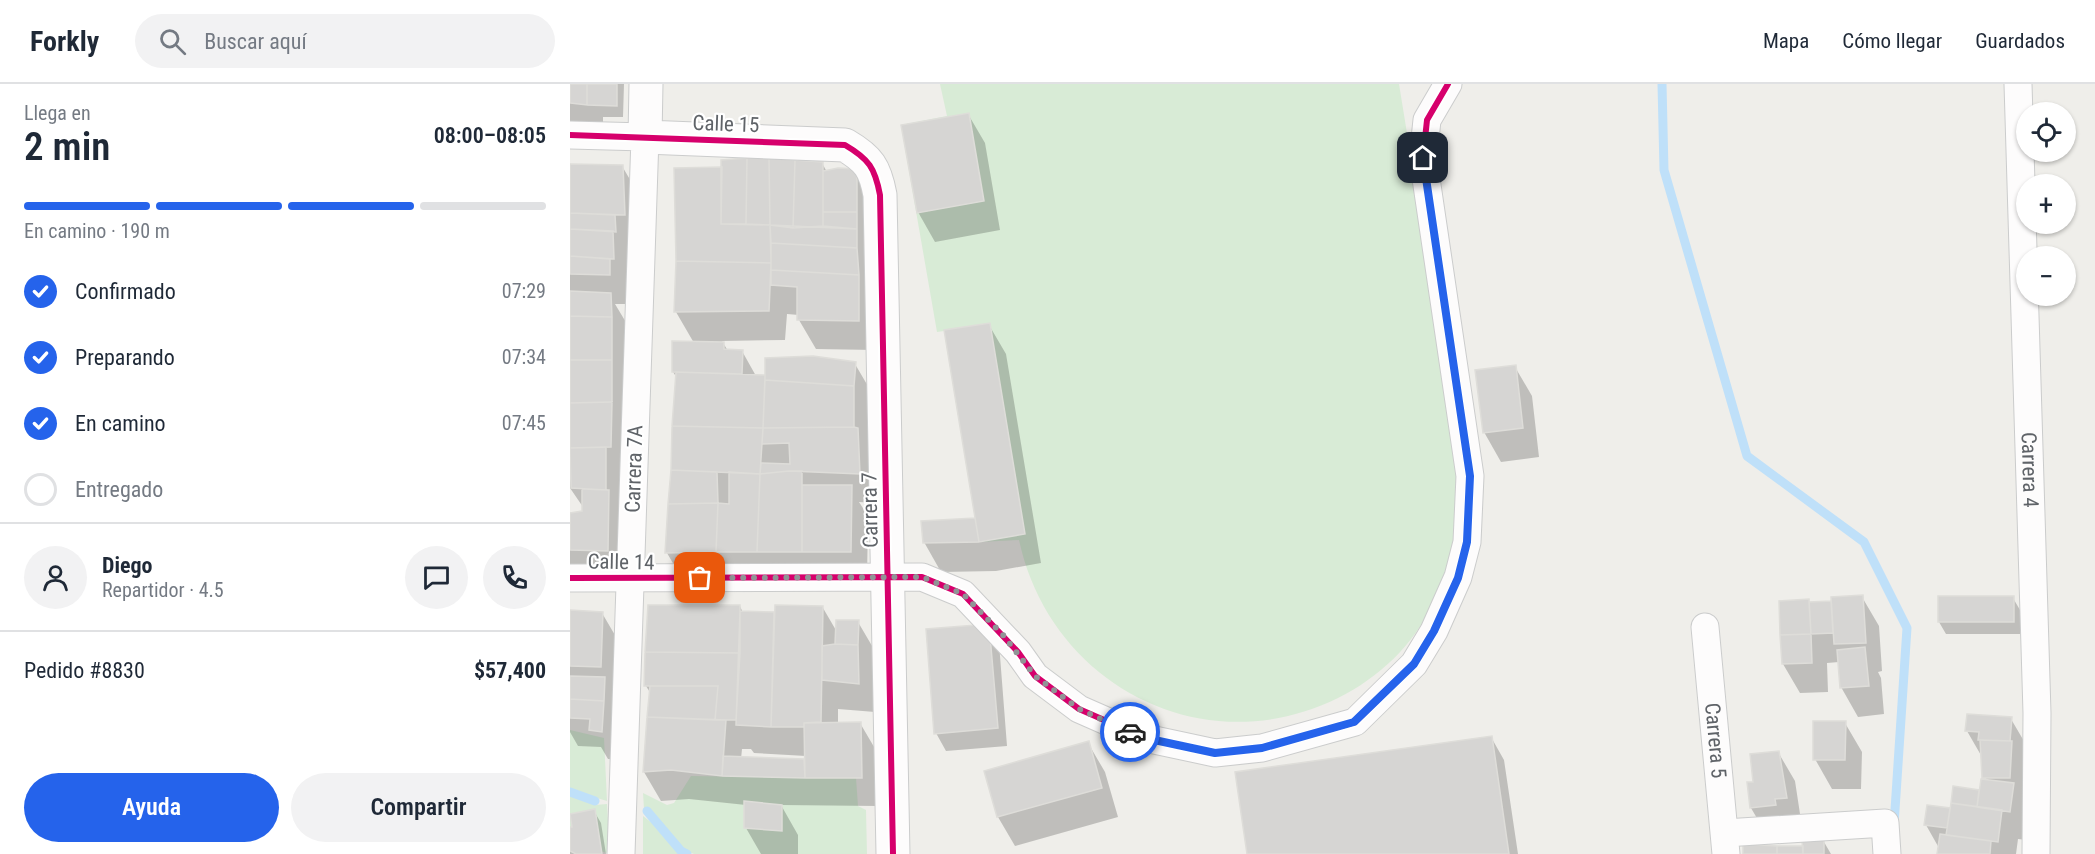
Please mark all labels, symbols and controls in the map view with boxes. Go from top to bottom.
search box [135,14,555,68]
text: Forkly [30,25,99,58]
icon: search [156,25,189,58]
text: Buscar aquí [204,29,307,54]
text: Mapa [1763,29,1809,53]
text: Cómo llegar [1842,29,1942,53]
text: Guardados [1975,29,2065,53]
text: Llega en [24,101,91,125]
map controls [2016,102,2076,306]
button: locate [2016,102,2076,162]
street label: Calle 15 [692,111,760,137]
text: 08:00–08:05 [434,123,546,148]
text: 2 min [24,124,110,170]
pin [1397,132,1448,183]
icon: home [1406,141,1439,174]
button: + [2016,174,2076,234]
text: En camino · 190 m [24,219,170,243]
button: − [2016,246,2076,306]
icon: check [24,275,57,308]
text: Confirmado [75,279,176,304]
text: 07:29 [502,279,546,303]
icon: check [24,341,57,374]
text: Preparando [75,345,175,370]
text: 07:34 [502,345,546,369]
icon: check [24,407,57,440]
text: En camino [75,411,166,436]
text: 07:45 [502,411,546,435]
street label: Carrera 7A [620,425,648,513]
street label: Carrera 4 [2017,432,2043,508]
street label: Carrera 7 [857,472,883,548]
text: Entregado [75,477,163,502]
button: person [24,546,87,609]
button: chat [405,546,468,609]
button: phone [483,546,546,609]
street label: Calle 14 [587,549,655,575]
pin [674,552,725,603]
text: Diego [102,553,153,578]
icon: bag [683,561,716,594]
text: Repartidor · 4.5 [102,578,224,602]
text: Pedido #8830 [24,658,145,683]
text: $57,400 [474,658,546,683]
courier [1100,702,1160,762]
street label: Carrera 5 [1700,702,1731,779]
icon: car [1114,716,1147,749]
button: Ayuda [24,773,279,842]
button: Compartir [291,773,546,842]

